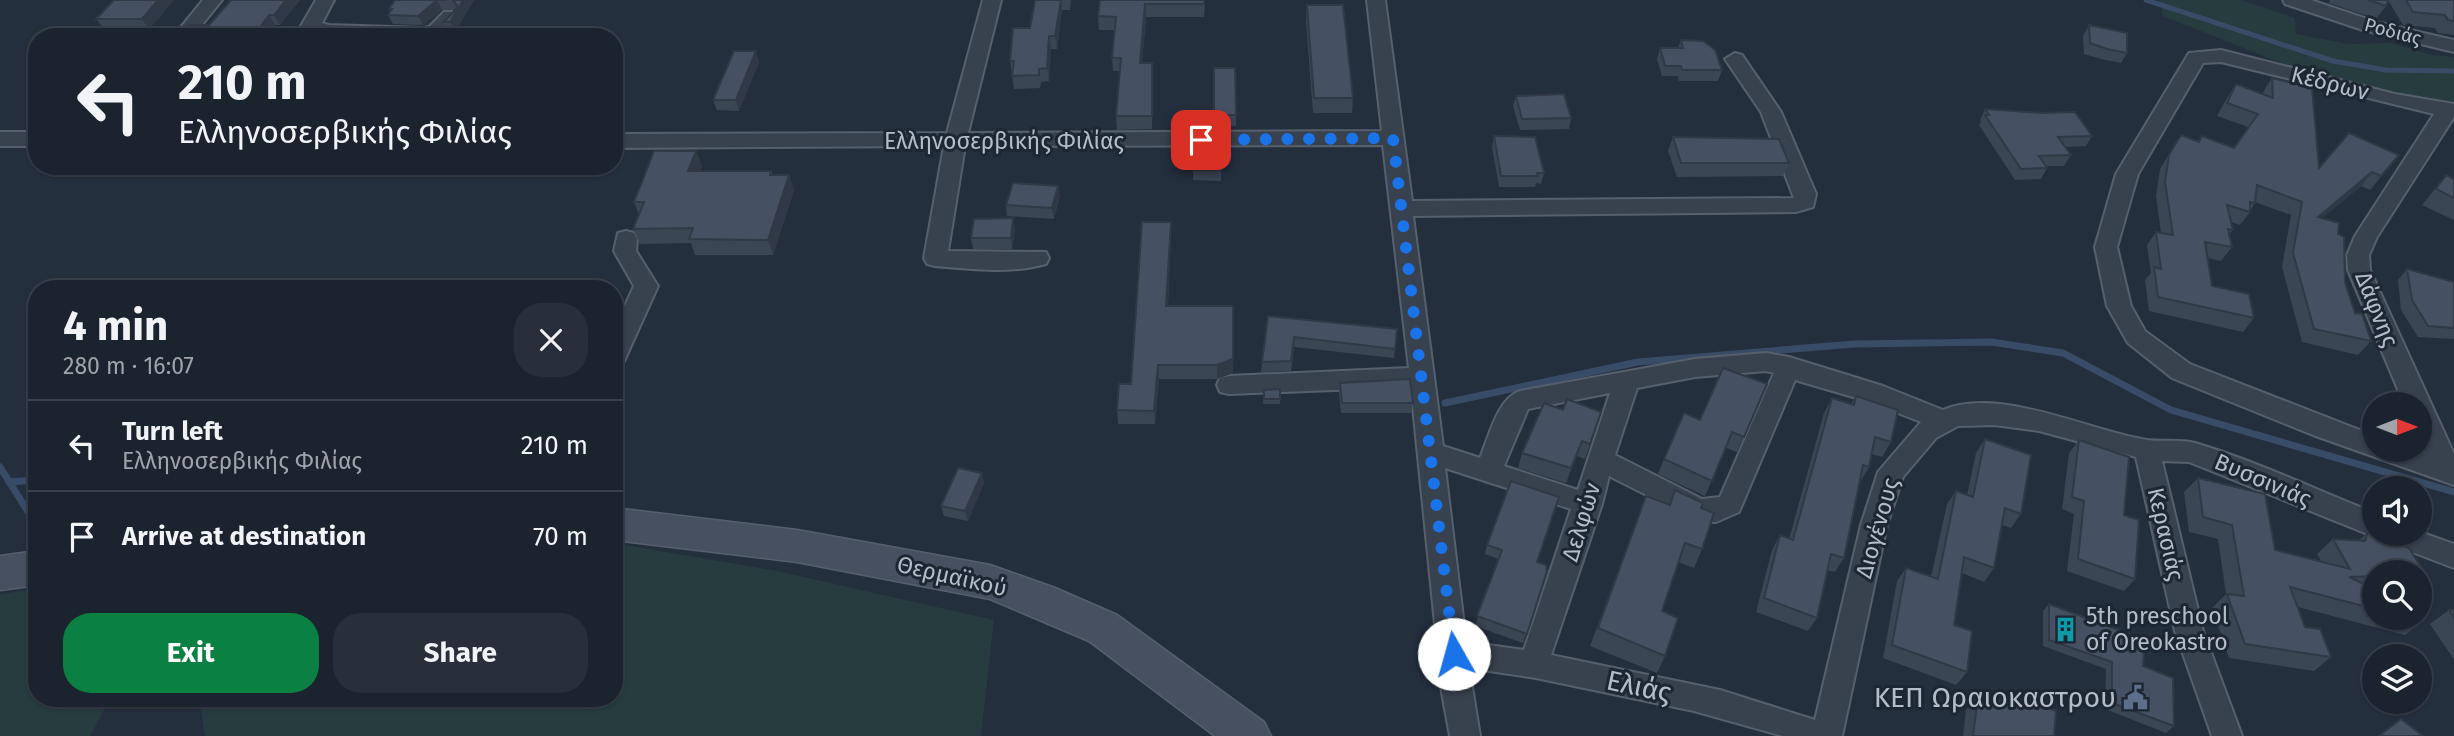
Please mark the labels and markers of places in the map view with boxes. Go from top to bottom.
pin [1171,110,1231,170]
place label: 5th preschool of Oreokastro [2086,602,2229,656]
building icon: 5th preschool of Oreokastro [2052,615,2080,643]
place label: ΚΕΠ Ωραιοκαστρου [1874,681,2116,714]
public building icon: ΚΕΠ Ωραιοκαστρου [2122,683,2150,711]

